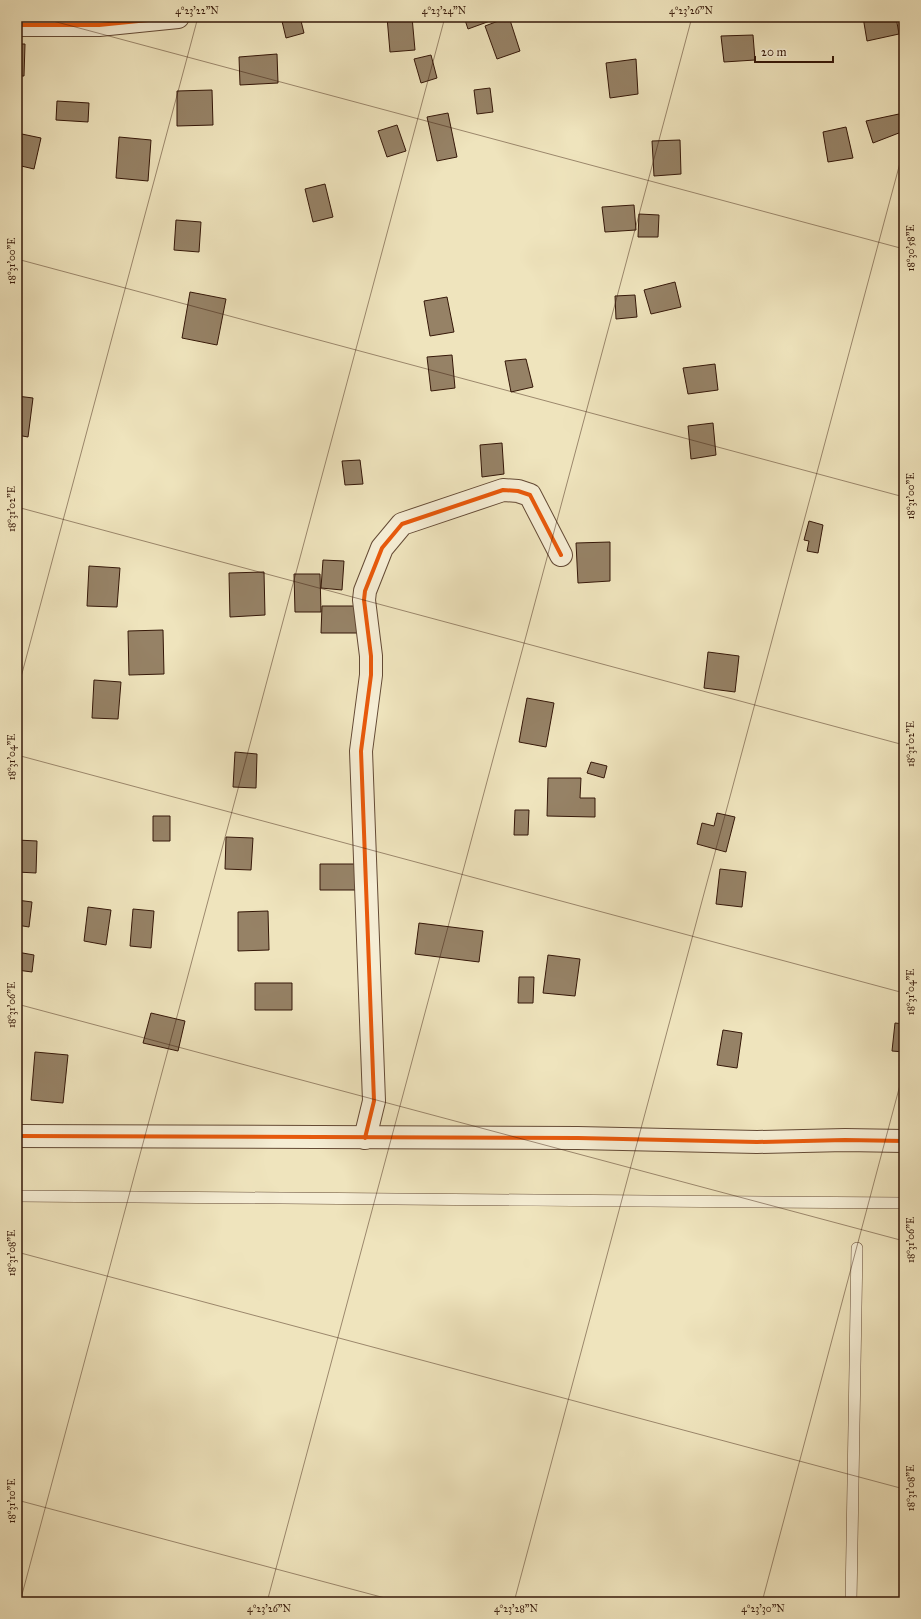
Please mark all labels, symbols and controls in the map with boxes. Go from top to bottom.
text: 4°23'22"N [175,5,219,17]
text: 4°23'24"N [422,5,467,17]
text: 4°23'26"N [669,5,713,17]
scale bar [755,38,833,64]
text: 20 m [761,45,787,59]
text: 18°30'58"E [905,225,917,271]
text: 18°31'00"E [6,238,18,284]
text: 18°31'00"E [905,473,917,519]
text: 18°31'02"E [6,486,18,532]
text: 18°31'02"E [905,721,917,767]
text: 18°31'04"E [6,734,18,780]
text: 18°31'04"E [905,969,917,1015]
text: 18°31'06"E [6,982,18,1028]
text: 18°31'06"E [905,1217,917,1263]
text: 18°31'08"E [6,1230,18,1276]
text: 18°31'08"E [905,1465,917,1511]
text: 18°31'10"E [6,1479,18,1523]
text: 4°23'26"N [247,1603,291,1615]
text: 4°23'28"N [494,1603,539,1615]
text: 4°23'30"N [741,1603,785,1615]

